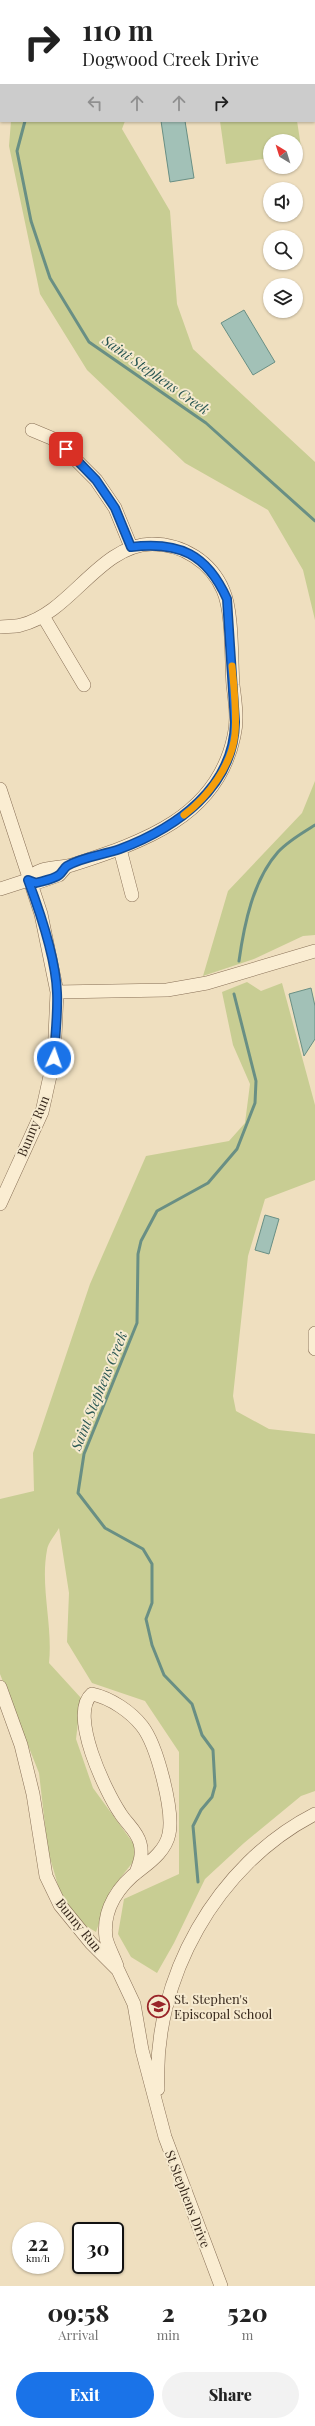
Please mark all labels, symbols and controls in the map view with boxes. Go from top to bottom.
text: 110 m [82,11,153,48]
icon: right [16,16,68,68]
text: Dogwood Creek Drive [82,47,259,71]
icon: left [84,92,106,114]
icon: ahead [126,92,148,114]
icon: ahead [168,92,190,114]
icon: right [210,92,232,114]
north arrow [263,134,303,174]
map controls [263,134,303,318]
button: sound [263,182,303,222]
button: search [263,230,303,270]
button: layers [263,278,303,318]
water label: Saint Stephens Creek [98,330,214,419]
pin [49,432,83,466]
icon: arrive [55,438,77,460]
position arrow [33,1037,75,1079]
street label: Bunny Run [13,1093,53,1159]
water label: Saint Stephens Creek [66,1329,131,1454]
street label: Bunny Run [53,1894,106,1955]
place label: St. Stephen's Episcopal School [174,1990,273,2022]
school or university icon: St. Stephen's Episcopal School [145,1993,171,2019]
street label: St Stephens Drive [162,2148,215,2250]
speed limit sign: 30 [72,2222,124,2274]
text: 22 [28,2229,48,2256]
text: km/h [26,2251,50,2265]
text: 09:58 [47,2296,109,2328]
text: 2 [162,2296,175,2328]
text: 520 [227,2296,267,2328]
text: Arrival [58,2326,98,2343]
text: min [157,2326,180,2343]
text: m [242,2326,253,2343]
button: Exit [16,2372,154,2418]
button: Share [162,2372,299,2418]

